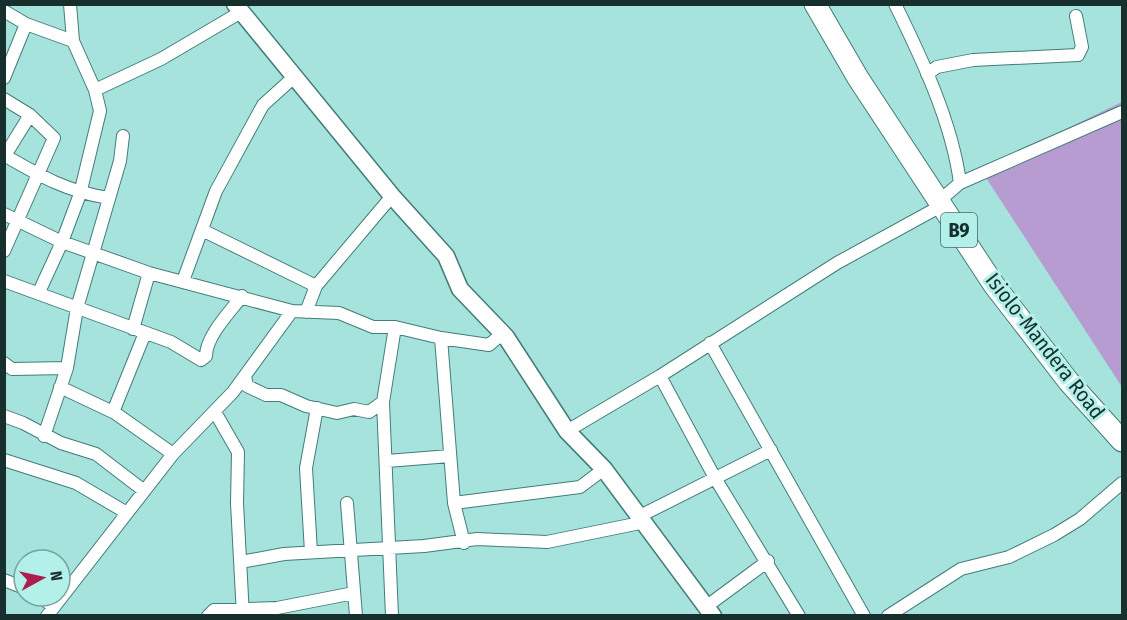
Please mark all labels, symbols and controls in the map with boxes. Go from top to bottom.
road number: B9 [941,213,977,247]
street label: Isiolo-Mandera Road [980,268,1110,424]
north arrow [12,548,72,608]
text: N [46,570,66,582]

